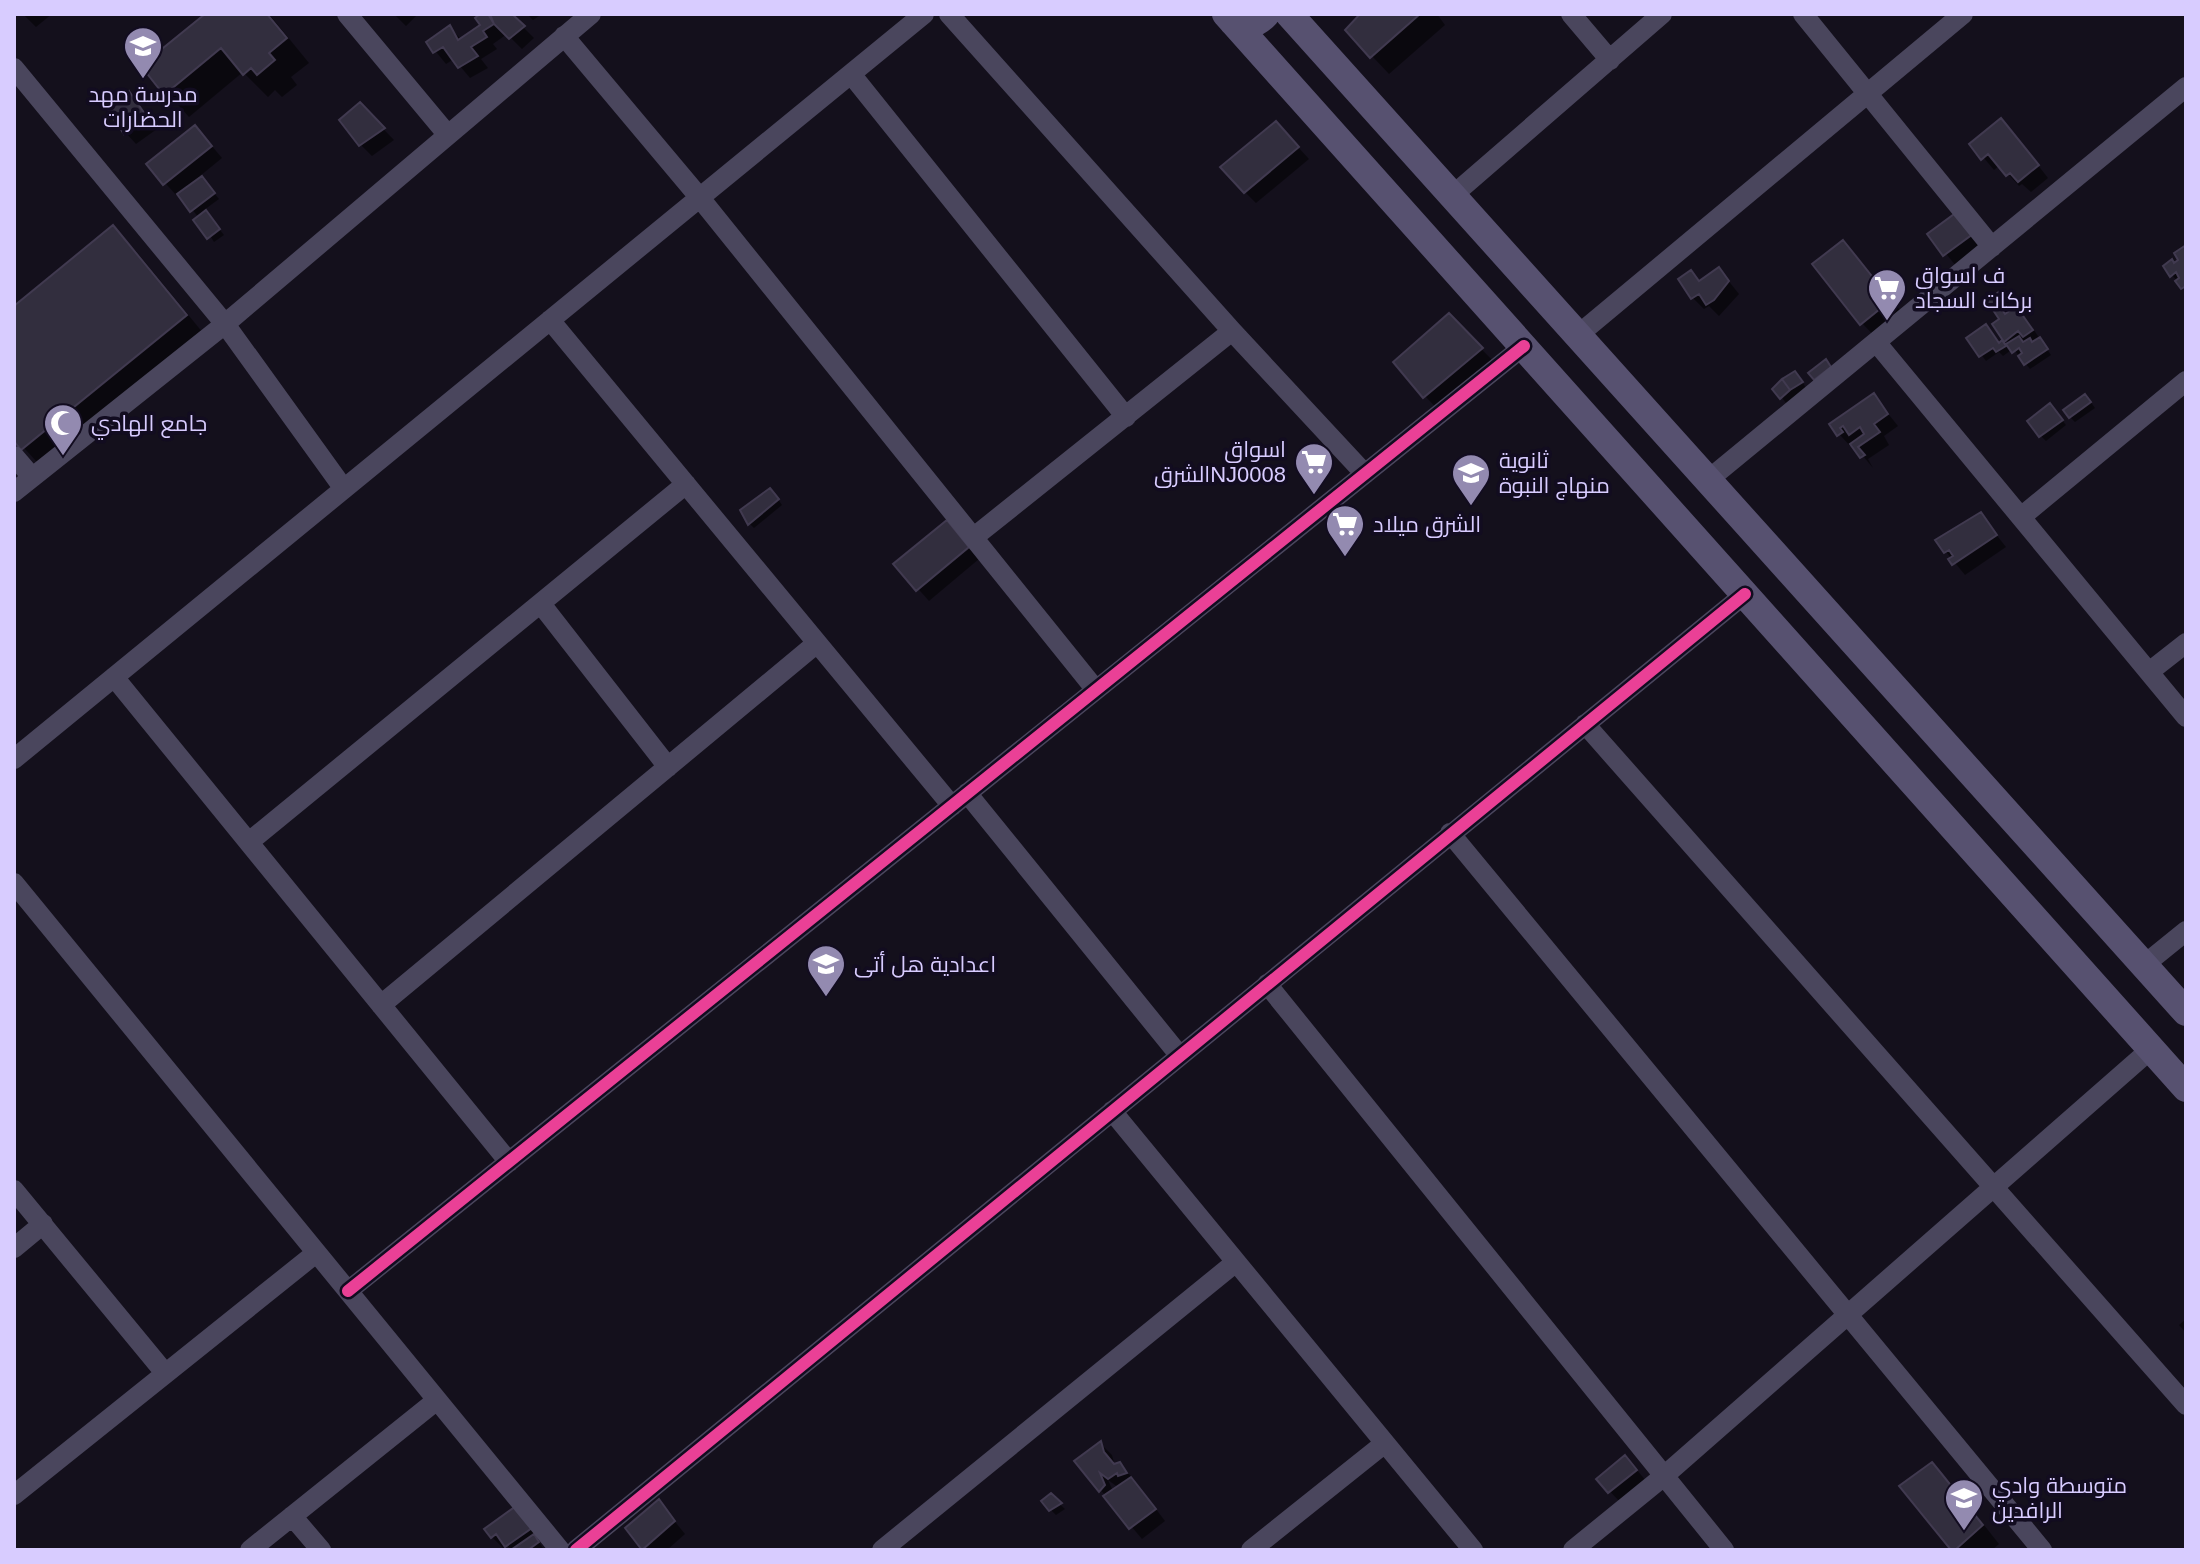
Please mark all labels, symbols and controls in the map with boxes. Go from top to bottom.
school or university icon: مدرسة مهد الحضارات [122,25,164,80]
place label: مدرسة مهد الحضارات [88,82,198,132]
place label: ف اسواق بركات السجاد [1915,263,2032,313]
supermarket icon: ف اسواق بركات السجاد [1866,267,1908,322]
mosque icon: جامع الهادي [42,402,84,457]
place label: جامع الهادي [91,411,207,440]
place label: اسواق الشرقNJ0008 [1154,437,1286,488]
supermarket icon: اسواق الشرقNJ0008 [1293,441,1335,496]
place label: ثانوية منهاج النبوة [1499,448,1610,500]
school or university icon: ثانوية منهاج النبوة [1450,452,1492,507]
supermarket icon: الشرق ميلاد [1324,503,1366,558]
place label: الشرق ميلاد [1373,512,1481,538]
school or university icon: اعدادية هل أتى [805,943,847,998]
place label: اعدادية هل أتى [854,951,996,978]
place label: متوسطة وادي الرافدين [1992,1473,2127,1524]
school or university icon: متوسطة وادي الرافدين [1943,1477,1985,1532]

